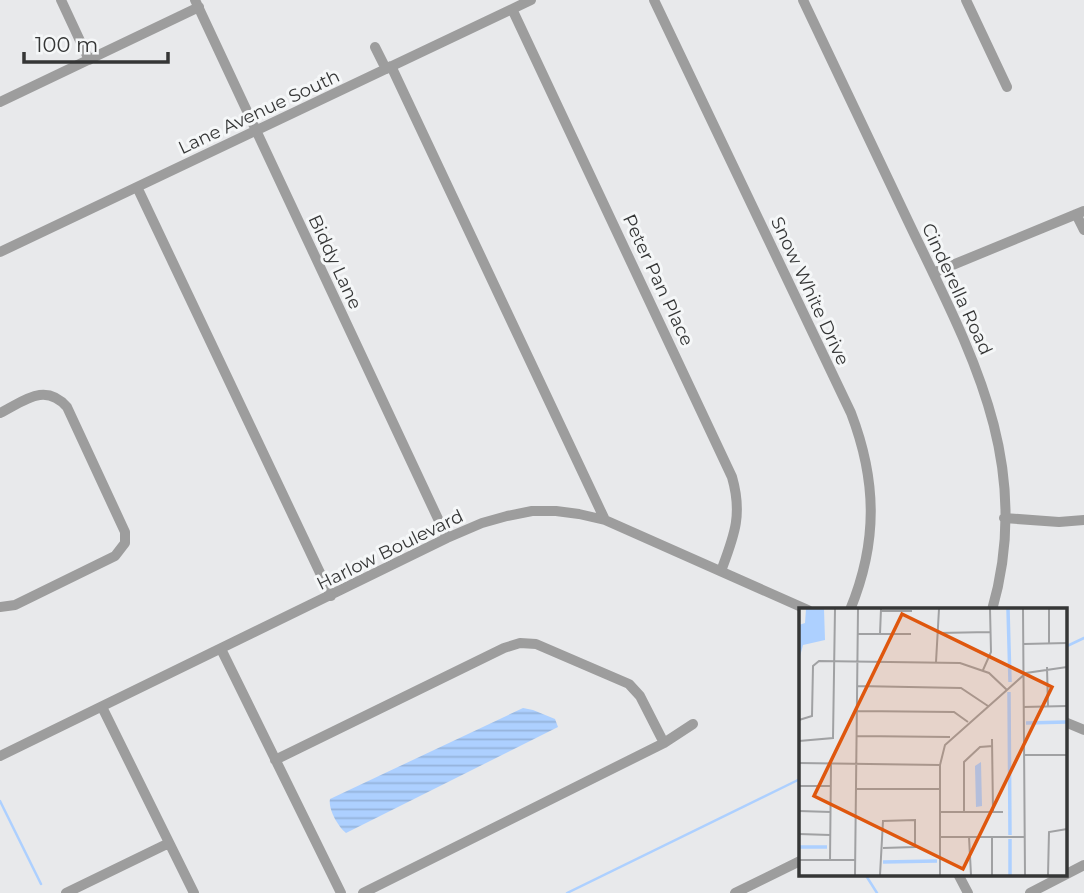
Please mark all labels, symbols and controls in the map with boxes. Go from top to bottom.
scale bar [24,21,168,65]
text: 100 m [35,32,98,57]
street label: Lane Avenue South [175,65,343,159]
street label: Biddy Lane [304,211,366,313]
street label: Peter Pan Place [618,211,698,349]
street label: Snow White Drive [766,213,854,369]
street label: Cinderella Road [917,220,997,358]
street label: Harlow Boulevard [313,505,467,595]
inset map [799,608,1066,876]

